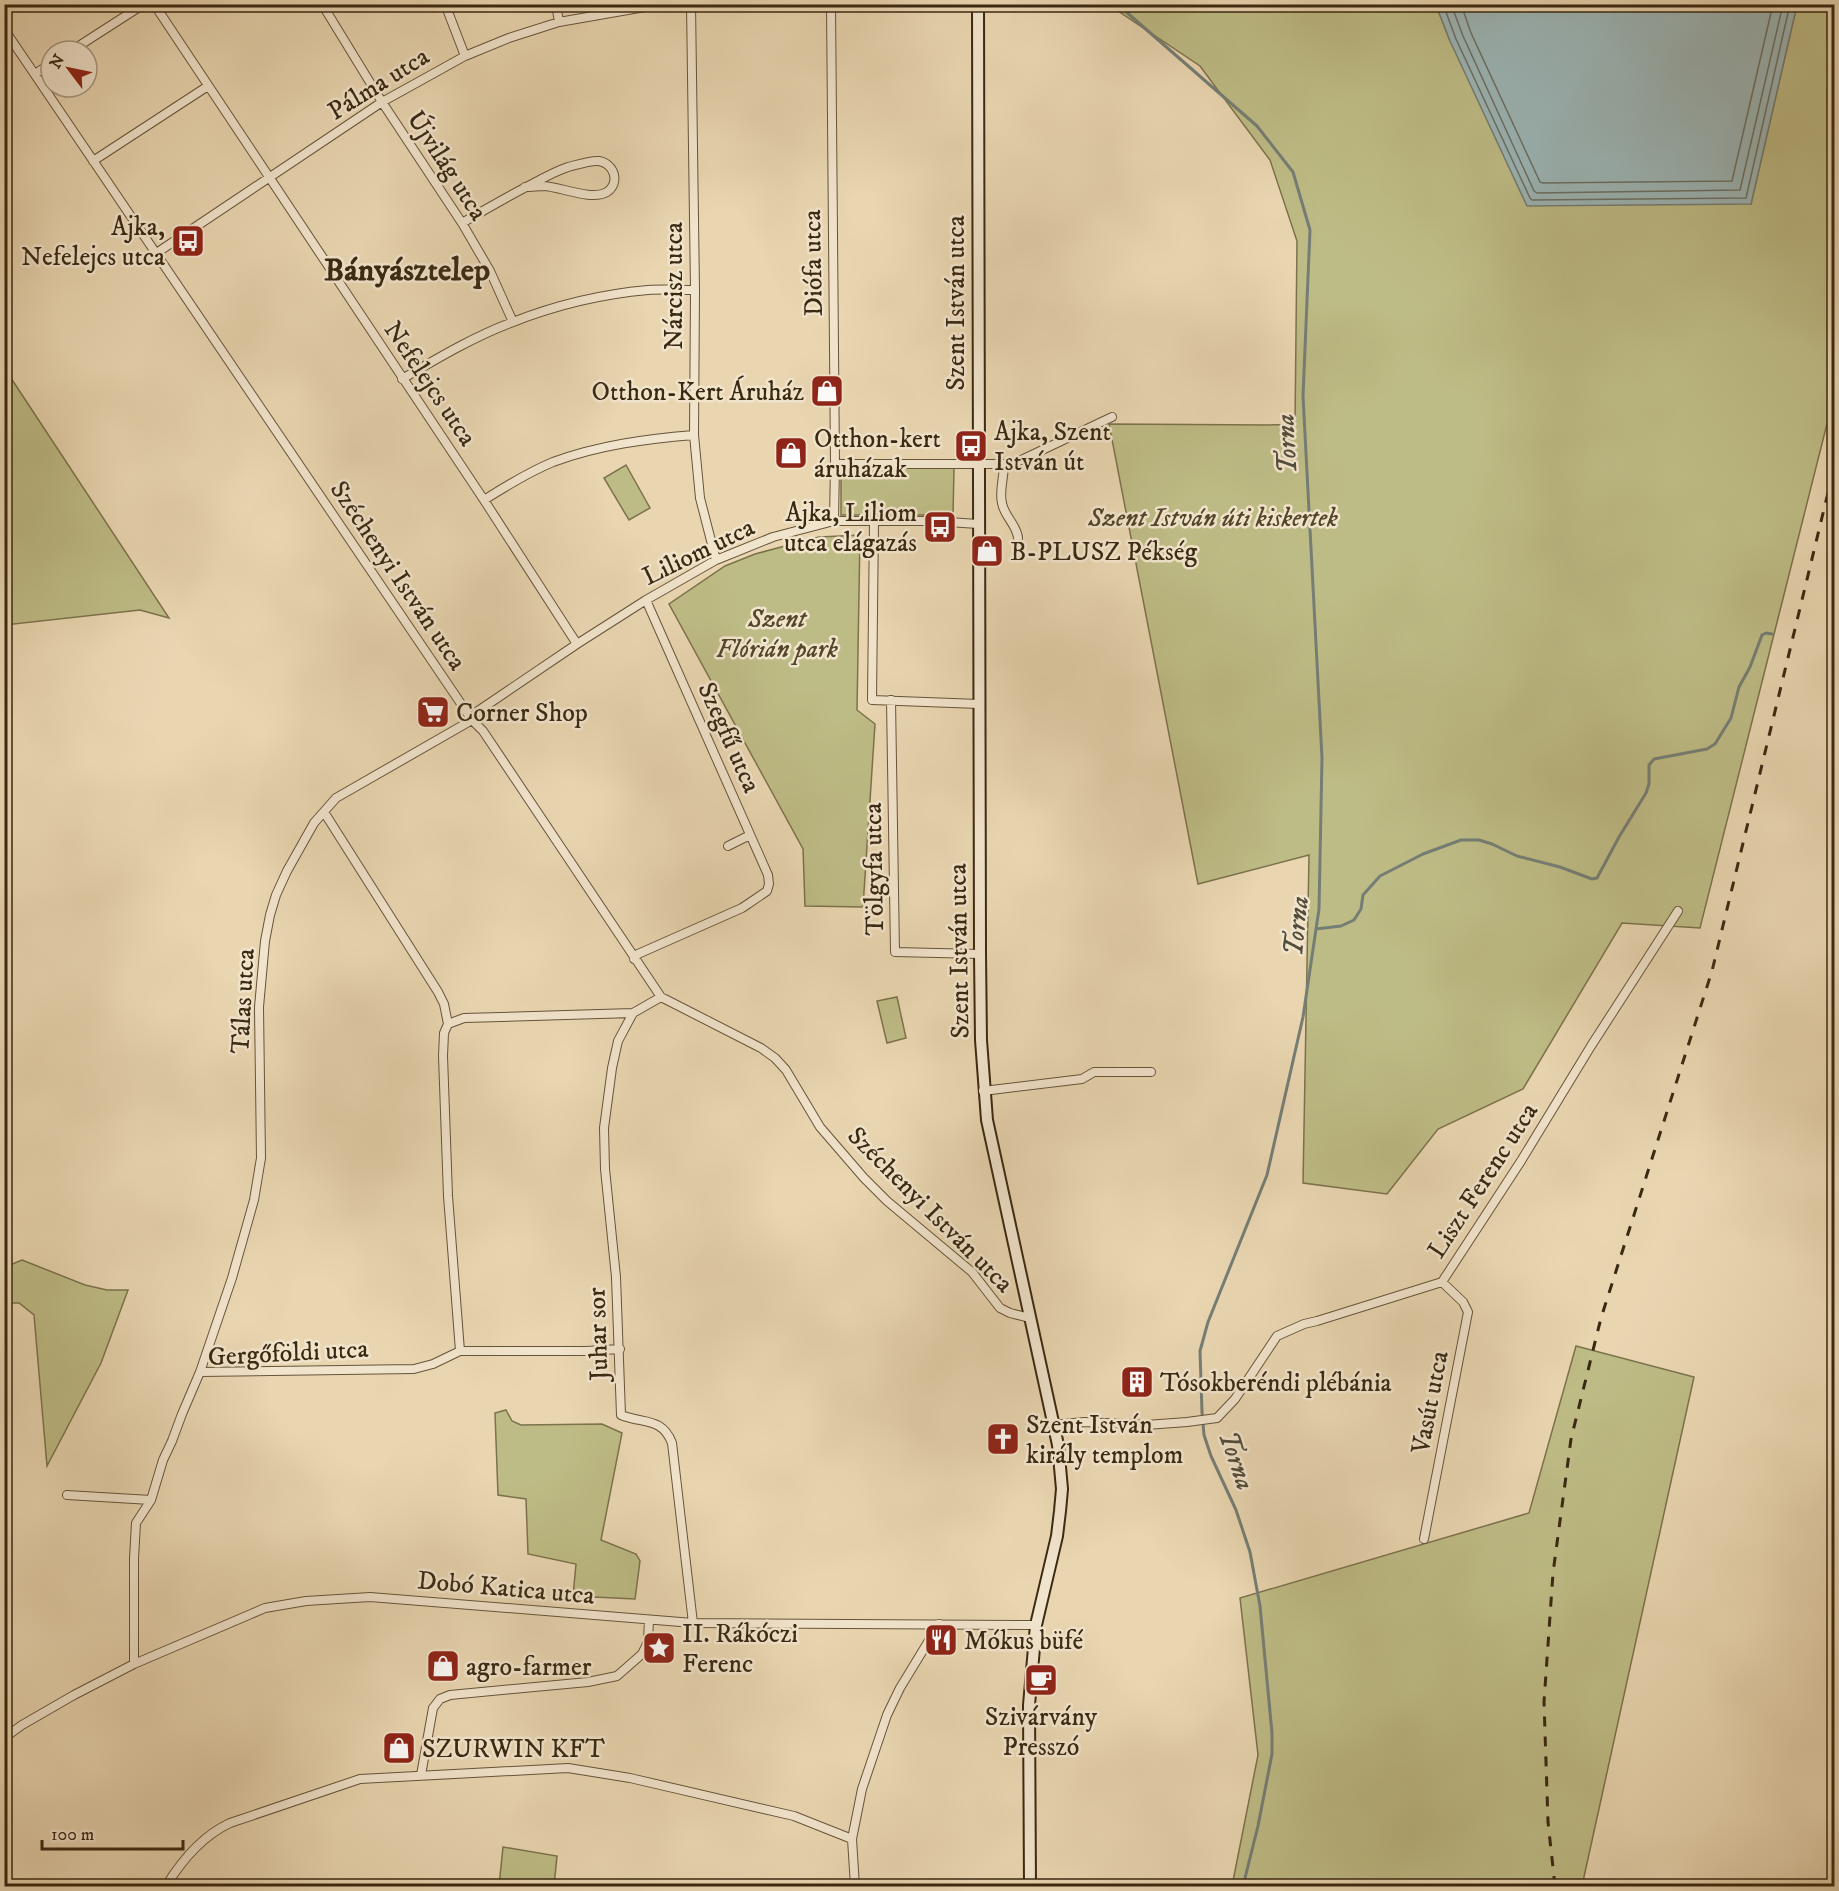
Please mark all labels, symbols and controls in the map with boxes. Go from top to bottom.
north arrow [39,39,99,99]
street label: Pálma utca [322,40,436,128]
text: N [45,51,69,72]
street label: Újvilág utca [399,104,495,227]
street label: Diófa utca [796,209,831,317]
place label: Ajka, Nefelejcs utca [21,211,165,274]
street label: Szent István utca [940,215,973,391]
street label: Nárcisz utca [658,222,691,350]
bus stop icon: Ajka, Nefelejcs utca [170,223,206,259]
district label: Bányásztelep [324,251,490,291]
street label: Nefelejcs utca [376,315,484,453]
shop icon: Otthon-Kert Áruház [809,373,845,409]
place label: Otthon-Kert Áruház [592,375,804,409]
water label: Torna [1268,413,1306,475]
place label: Ajka, Szent István út [994,416,1111,479]
place label: Otthon-kert áruházak [814,423,941,486]
bus stop icon: Ajka, Szent István út [953,428,989,464]
shop icon: Otthon-kert áruházak [773,435,809,471]
street label: Széchenyi István utca [322,475,473,677]
place label: Ajka, Liliom utca elágazás [784,497,917,560]
park label: Szent István úti kiskertek [1087,502,1338,535]
bus stop icon: Ajka, Liliom utca elágazás [922,509,958,545]
street label: Liliom utca [637,511,760,594]
shop icon: B-PLUSZ Pékség [969,533,1005,569]
place label: B-PLUSZ Pékség [1010,536,1197,569]
park label: Szent Flórián park [716,603,838,666]
street label: Szegfű utca [690,677,768,798]
supermarket icon: Corner Shop [415,694,451,730]
place label: Corner Shop [456,697,588,730]
street label: Tölgyfa utca [857,802,892,936]
street label: Szent István utca [941,863,978,1039]
water label: Torna [1277,894,1317,958]
street label: Tálas utca [224,948,263,1054]
street label: Liszt Ferenc utca [1421,1097,1546,1265]
street label: Széchenyi István utca [840,1120,1020,1300]
street label: Juhar sor [580,1286,617,1383]
street label: Gergőföldi utca [207,1333,369,1374]
street label: Vasút utca [1404,1348,1457,1458]
building icon: Tósokberéndi plébánia [1119,1364,1155,1400]
place label: Tósokberéndi plébánia [1160,1367,1392,1400]
place label: Szent István király templom [1026,1409,1183,1472]
church icon: Szent István király templom [985,1421,1021,1457]
water label: Torna [1210,1426,1262,1495]
street label: Dobó Katica utca [416,1564,596,1613]
place label: II. Rákóczi Ferenc [682,1618,798,1681]
restaurant icon: Mókus büfé [923,1622,959,1658]
place label: Mókus büfé [964,1625,1083,1658]
place icon: II. Rákóczi Ferenc [641,1630,677,1666]
shop icon: agro-farmer [425,1648,461,1684]
place label: agro-farmer [466,1651,592,1684]
cafe icon: Szivárvány Presszó [1023,1662,1059,1698]
place label: Szivárvány Presszó [985,1701,1098,1764]
shop icon: SZURWIN KFT [381,1730,417,1766]
place label: SZURWIN KFT [422,1733,605,1766]
scale bar [42,1813,183,1851]
text: 100 m [51,1824,94,1846]

